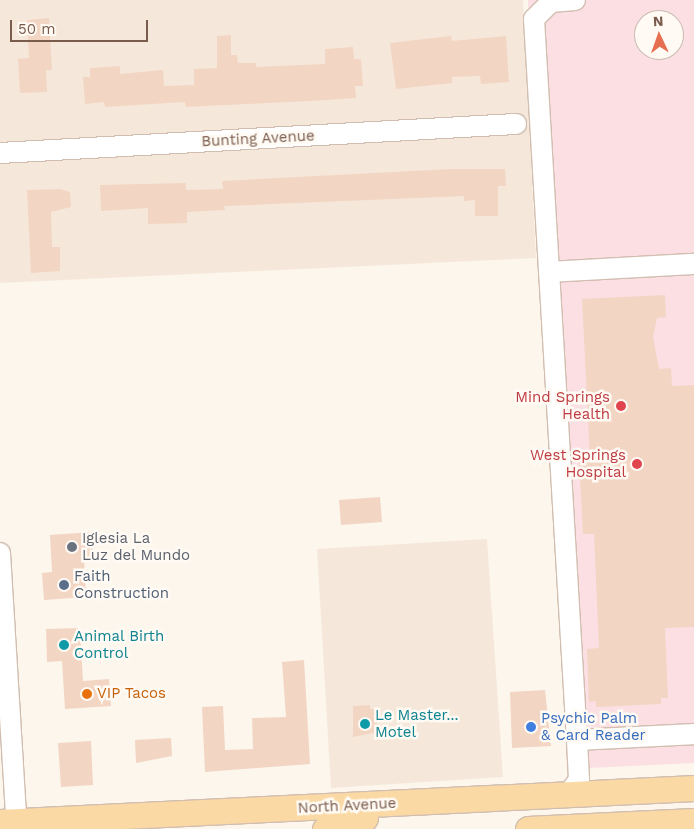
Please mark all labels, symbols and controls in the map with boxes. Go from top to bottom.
scale bar [12,10,150,42]
north arrow [634,10,684,60]
text: N [653,13,664,29]
text: 50 m [18,20,55,38]
street label: Bunting Avenue [201,127,315,151]
place label: Mind Springs Health [515,388,610,423]
marker: Mind Springs Health [614,399,628,413]
place label: West Springs Hospital [530,446,626,481]
marker: West Springs Hospital [630,457,644,471]
place label: Iglesia La Luz del Mundo [82,529,191,564]
marker: Iglesia La Luz del Mundo [66,541,78,553]
place label: Faith Construction [74,567,169,602]
marker: Faith Construction [58,579,70,591]
place label: Animal Birth Control [74,627,165,662]
marker: Animal Birth Control [58,639,70,651]
place label: VIP Tacos [97,685,167,703]
marker: VIP Tacos [81,688,93,700]
place label: Le Master... Motel [375,706,458,741]
place label: Psychic Palm & Card Reader [541,709,646,744]
marker: Le Master... Motel [359,718,371,730]
marker: Psychic Palm & Card Reader [525,721,537,733]
street label: North Avenue [297,794,397,818]

